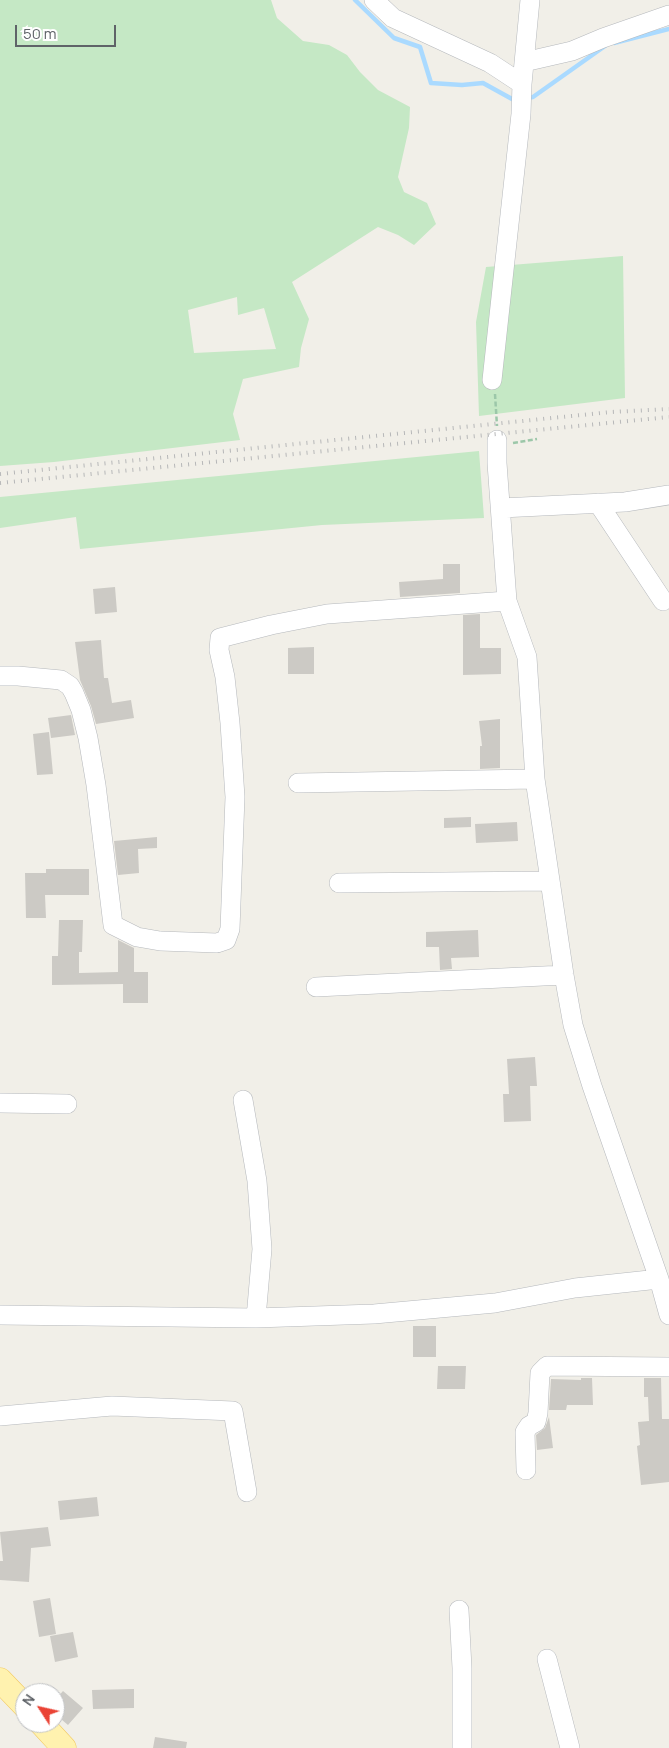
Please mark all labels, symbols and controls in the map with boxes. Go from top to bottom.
scale bar [18,15,119,47]
text: 50 m [23,23,57,44]
north arrow [15,1683,65,1733]
text: N [17,1690,39,1709]

